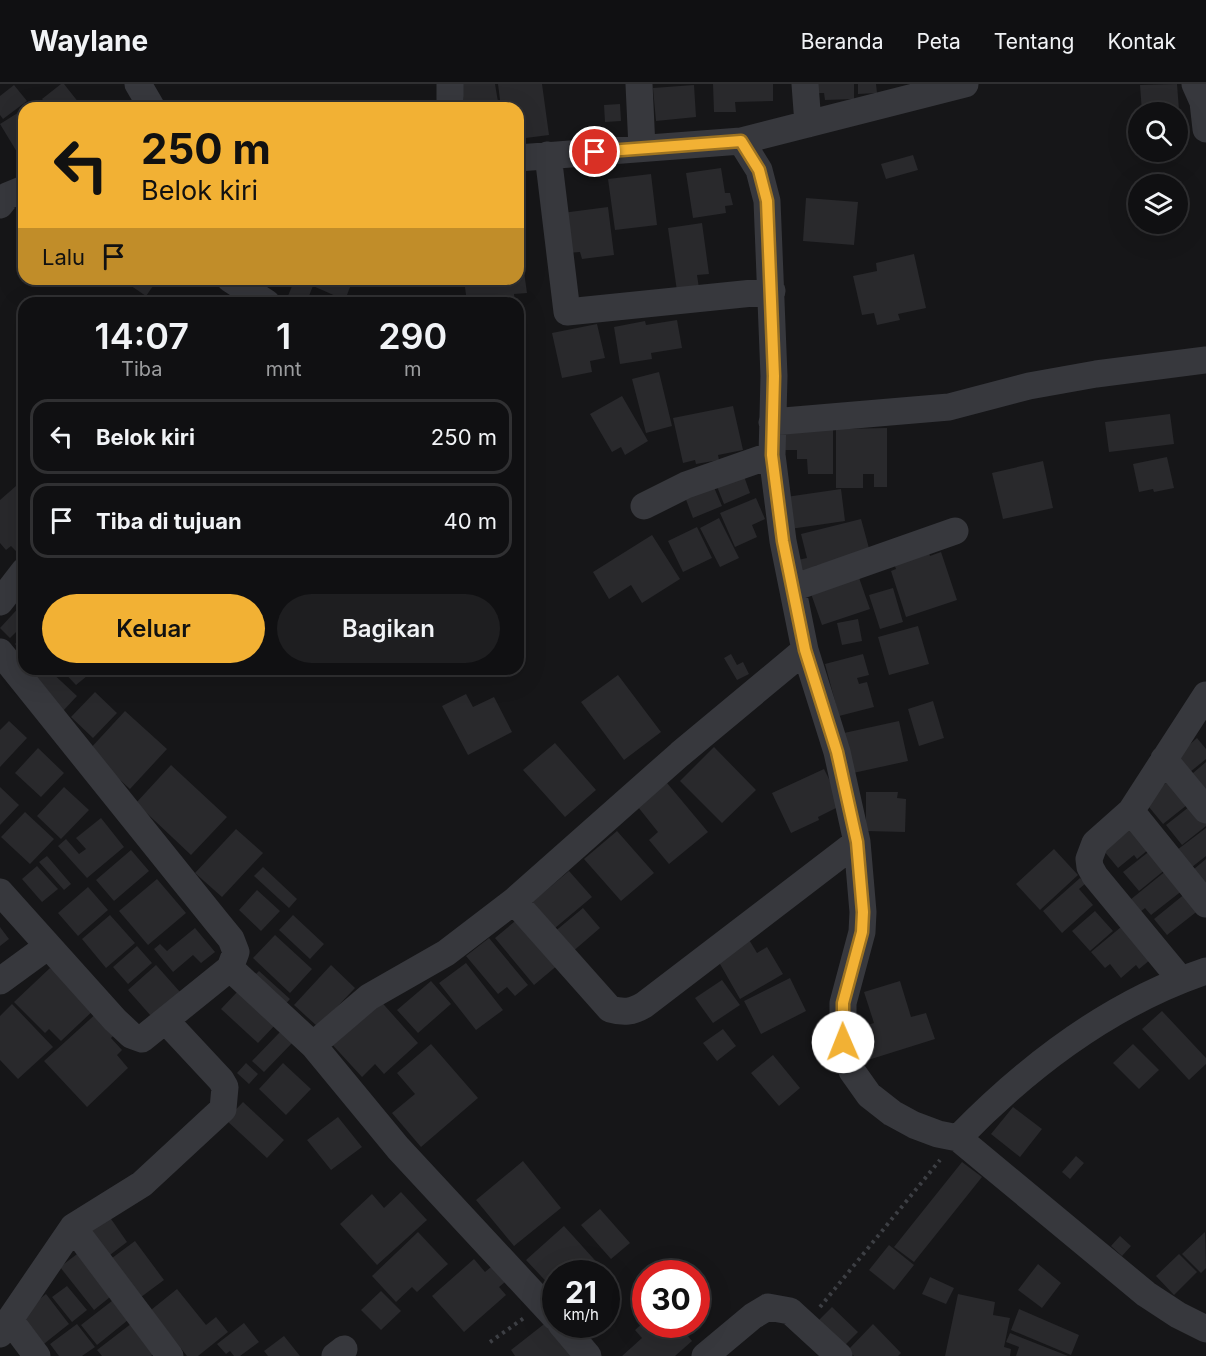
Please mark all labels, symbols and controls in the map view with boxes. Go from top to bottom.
text: Waylane [30,24,148,58]
text: Beranda [801,29,883,54]
text: Peta [916,29,961,54]
text: Tentang [994,29,1074,54]
text: Kontak [1107,29,1176,54]
map controls [1128,102,1188,234]
button: search [1128,102,1188,162]
text: 250 m [141,123,271,174]
icon: left [42,126,120,204]
pin [569,126,620,177]
icon: arrive [578,135,611,168]
text: Belok kiri [141,174,258,207]
button: layers [1128,174,1188,234]
icon: arrive [97,240,130,273]
text: Lalu [42,244,85,270]
text: 14:07 [95,314,189,358]
text: 1 [276,314,291,358]
text: 290 [378,314,447,358]
text: Tiba [121,357,163,381]
text: mnt [266,357,302,381]
text: m [404,357,422,381]
icon: left [45,420,78,453]
text: Belok kiri [96,424,195,450]
text: 250 m [431,424,497,450]
icon: arrive [45,504,78,537]
text: Tiba di tujuan [96,508,242,534]
text: 40 m [443,508,497,534]
button: Keluar [42,594,265,663]
button: Bagikan [277,594,500,663]
position arrow [811,1010,875,1074]
speed limit sign: 30 [632,1260,710,1338]
text: 21 [565,1274,597,1310]
text: km/h [563,1305,599,1324]

